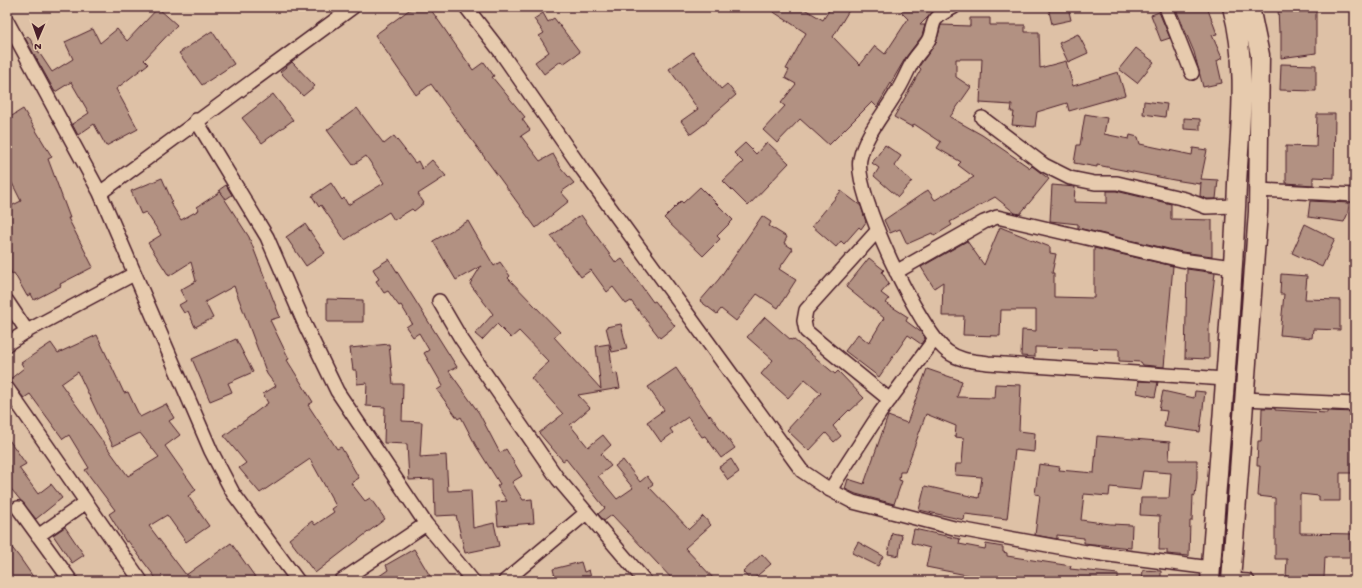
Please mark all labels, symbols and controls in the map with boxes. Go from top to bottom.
north arrow [18,18,58,58]
text: N [34,40,42,52]

